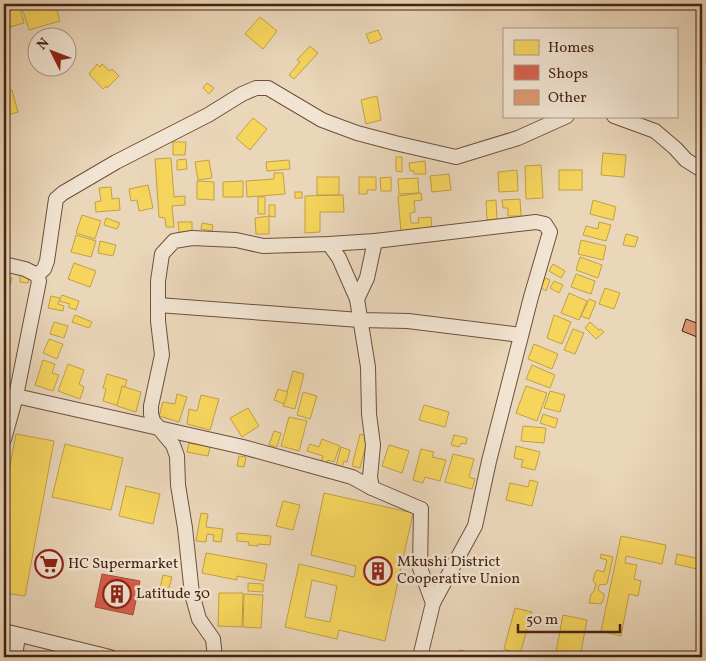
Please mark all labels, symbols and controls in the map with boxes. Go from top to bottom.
north arrow [28,28,78,78]
legend [503,28,678,118]
text: N [33,34,54,54]
text: Homes [548,38,594,59]
text: Shops [548,64,588,85]
text: Other [548,88,587,109]
supermarket icon: HC Supermarket [34,549,64,579]
place label: Mkushi District Cooperative Union [397,552,520,590]
place label: HC Supermarket [68,554,178,575]
building icon: Mkushi District Cooperative Union [363,556,393,586]
building icon: Latitude 30 [102,579,132,609]
place label: Latitude 30 [136,584,210,605]
scale bar [518,601,621,633]
text: 50 m [526,610,558,631]

